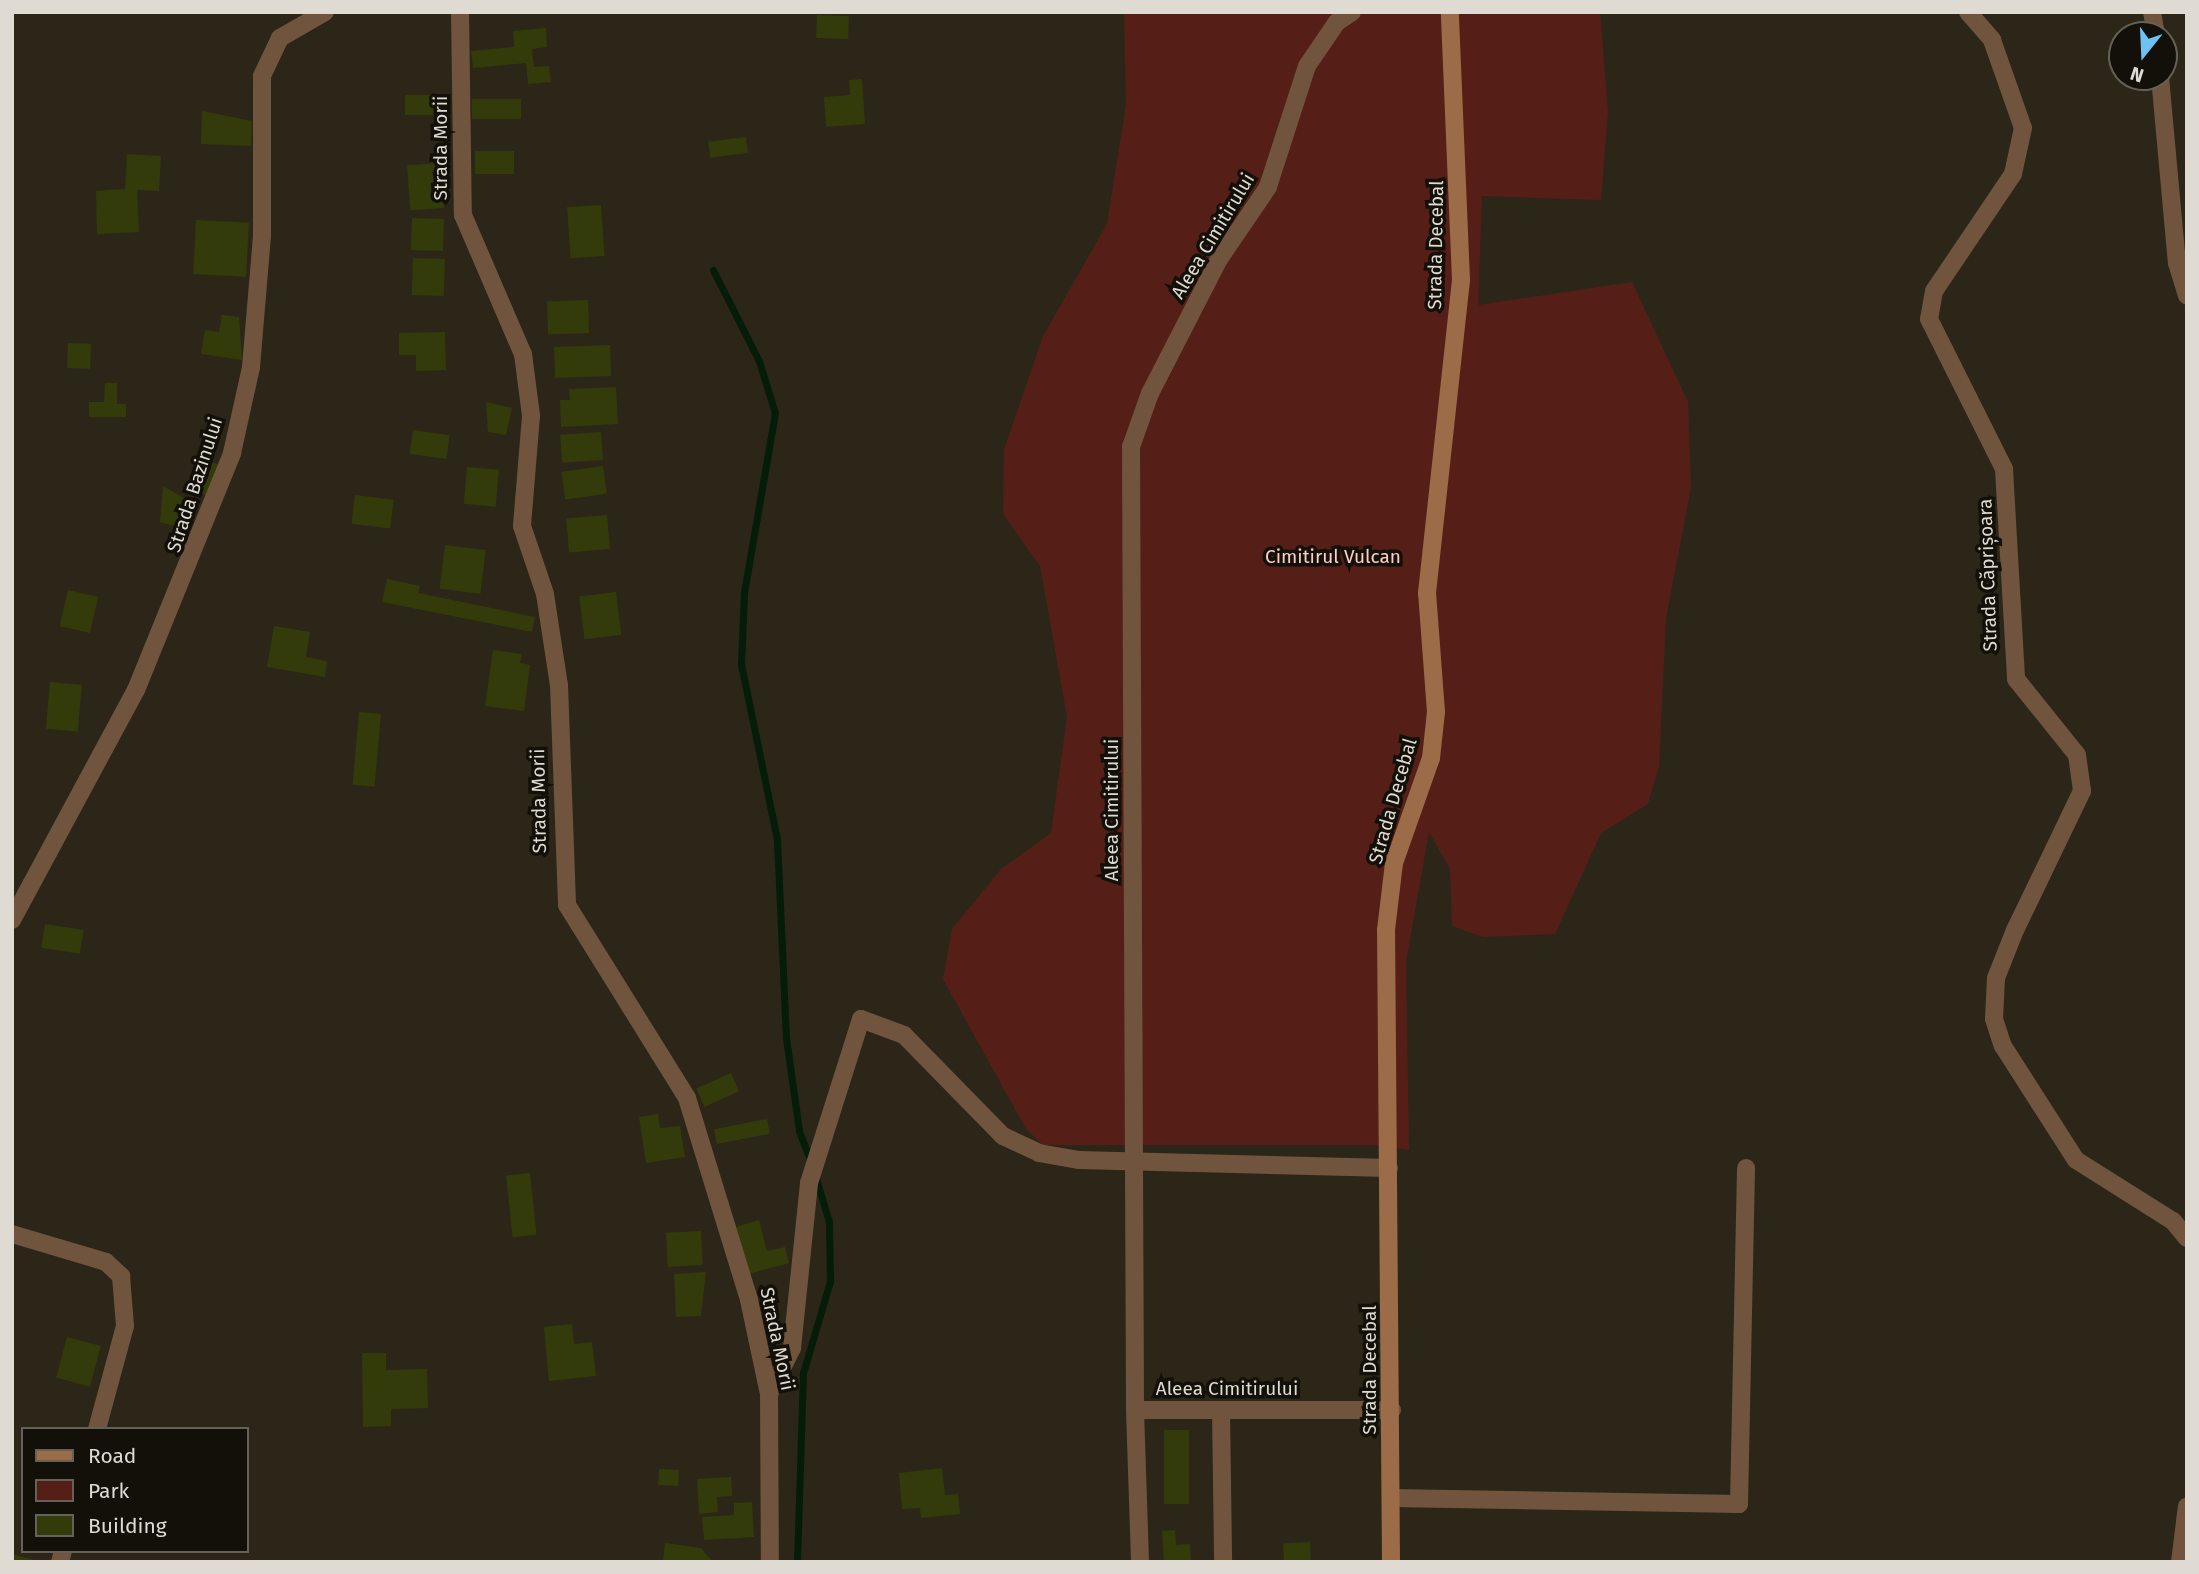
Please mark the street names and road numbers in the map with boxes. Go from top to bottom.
street label: Strada Morii [430,96,452,200]
street label: Aleea Cimitirului [1167,169,1259,303]
street label: Strada Decebal [1423,180,1449,310]
street label: Strada Bazinului [162,415,228,555]
street label: Strada Căprișoara [1974,498,2002,652]
street label: Strada Decebal [1364,736,1422,866]
street label: Aleea Cimitirului [1101,739,1123,881]
street label: Strada Morii [527,748,551,854]
street label: Strada Morii [755,1285,799,1393]
street label: Strada Decebal [1359,1305,1381,1435]
street label: Aleea Cimitirului [1156,1378,1298,1400]

